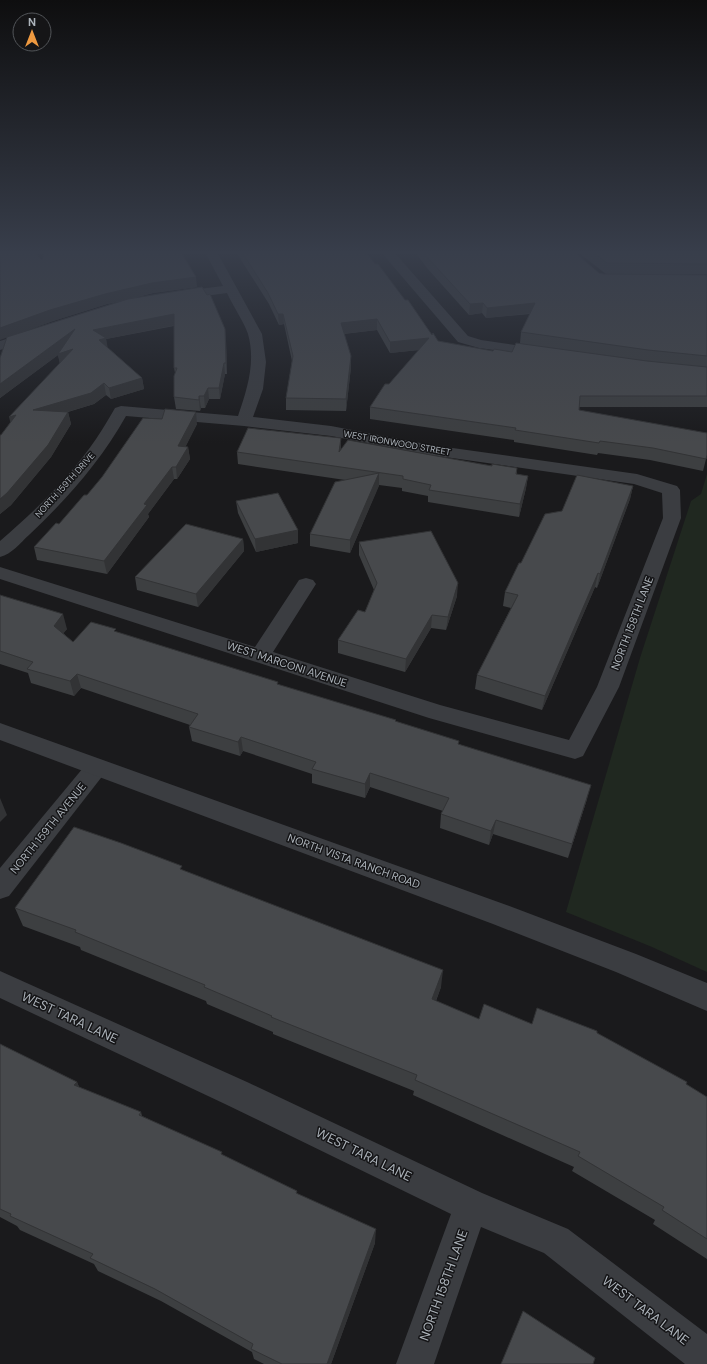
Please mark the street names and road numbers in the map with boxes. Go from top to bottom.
street label: WEST IRONWOOD STREET [342,428,452,458]
street label: NORTH 159TH DRIVE [33,450,97,520]
street label: NORTH 158TH LANE [608,574,656,672]
street label: WEST MARCONI AVENUE [225,638,349,690]
street label: NORTH 159TH AVENUE [7,780,89,876]
street label: NORTH VISTA RANCH ROAD [286,830,423,892]
street label: WEST TARA LANE [19,988,121,1047]
street label: WEST TARA LANE [313,1124,414,1185]
street label: NORTH 158TH LANE [415,1227,472,1343]
street label: WEST TARA LANE [599,1272,693,1349]

